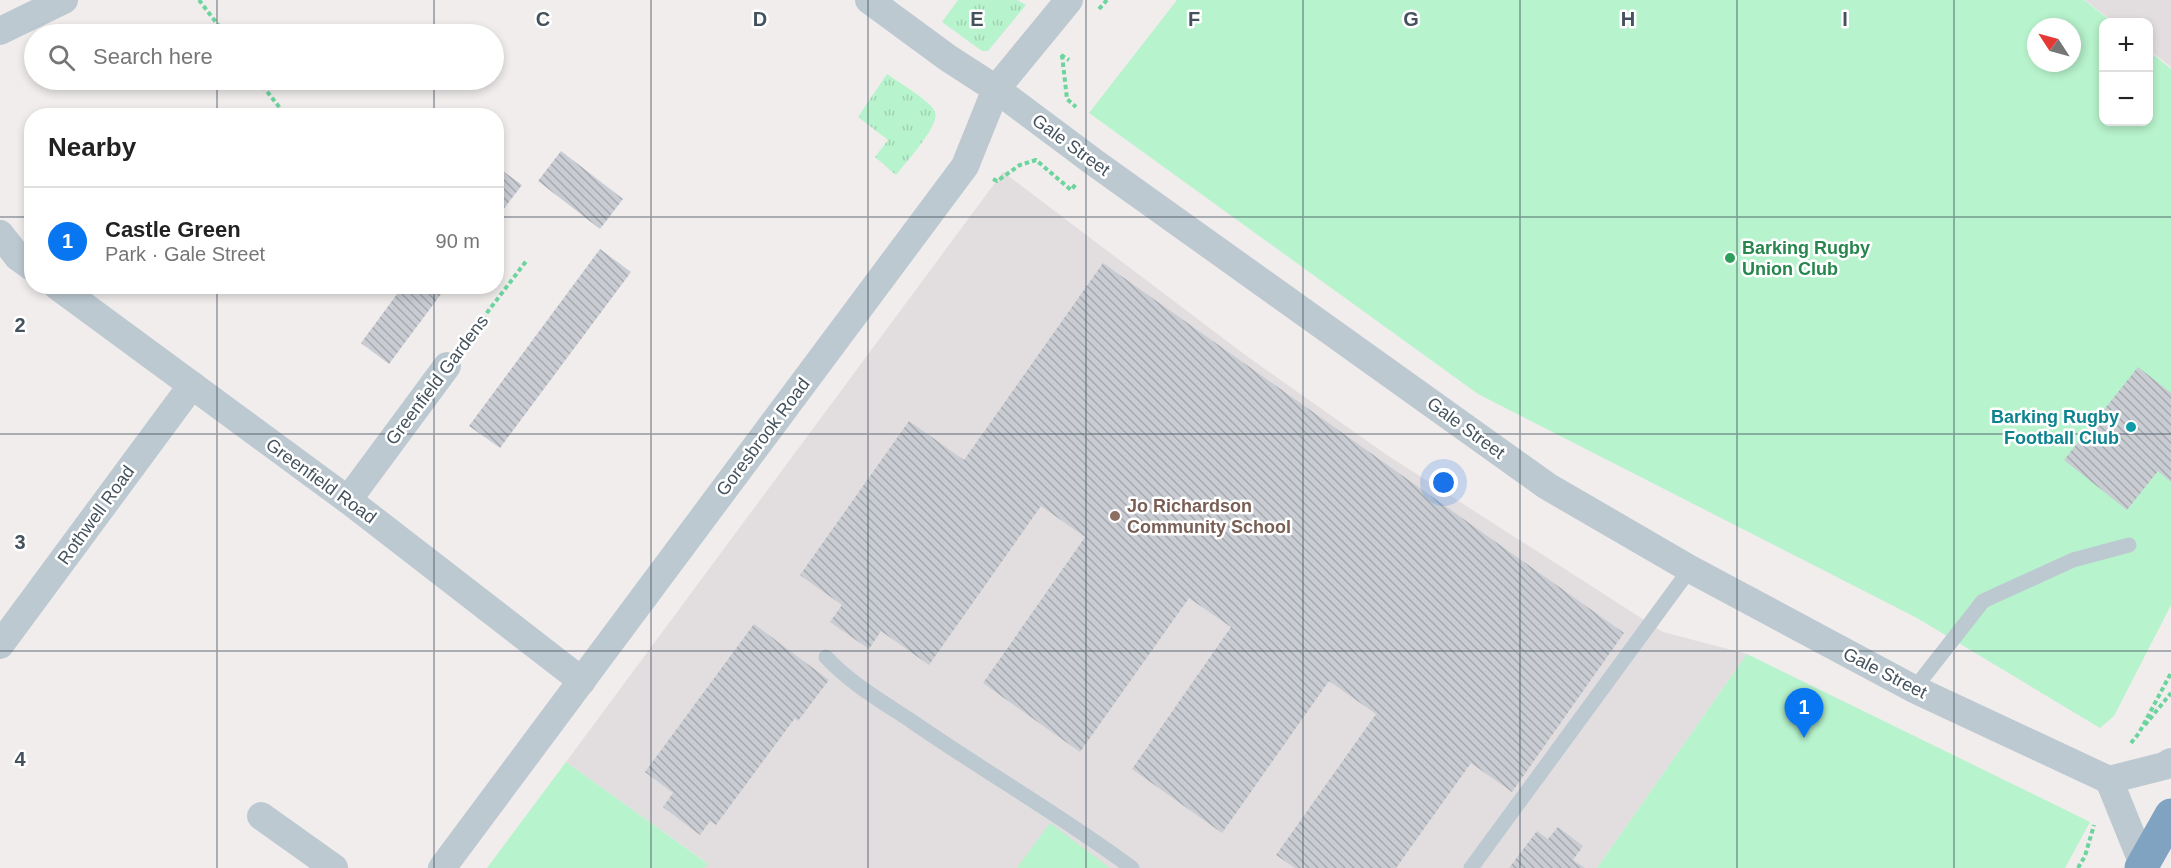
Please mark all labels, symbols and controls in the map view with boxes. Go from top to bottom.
text: C [536,8,550,30]
text: D [753,8,767,30]
text: E [970,8,984,30]
text: F [1188,8,1200,30]
text: G [1403,8,1419,30]
text: H [1621,8,1635,30]
text: I [1842,8,1848,30]
north arrow [2027,18,2081,72]
map controls [2099,18,2153,126]
button: + [2099,18,2153,72]
search box [24,24,504,90]
icon: search [45,41,78,74]
text: Search here [93,44,213,69]
button: − [2099,72,2153,126]
street label: Gale Street [1028,110,1114,180]
text: Nearby [48,132,136,162]
text: Castle Green [105,217,241,242]
text: 1 [62,230,73,252]
text: 90 m [436,230,480,252]
place label: Barking Rugby Union Club [1742,238,1870,279]
text: Park · Gale Street [105,243,265,265]
marker: Barking Rugby Union Club [1723,251,1737,265]
street label: Greenfield Gardens [382,311,492,449]
text: 2 [14,314,26,336]
street label: Goresbrook Road [712,374,814,500]
street label: Gale Street [1423,393,1509,463]
place label: Barking Rugby Football Club [1991,407,2119,448]
marker: Barking Rugby Football Club [2124,420,2138,434]
street label: Greenfield Road [262,434,380,528]
street label: Rothwell Road [54,462,138,568]
your location [1429,468,1458,497]
place label: Jo Richardson Community School [1127,496,1291,537]
marker: Jo Richardson Community School [1108,509,1122,523]
text: 3 [14,531,26,553]
street label: Gale Street [1840,643,1930,703]
pin: 1 [1784,688,1824,738]
text: 4 [14,748,26,770]

